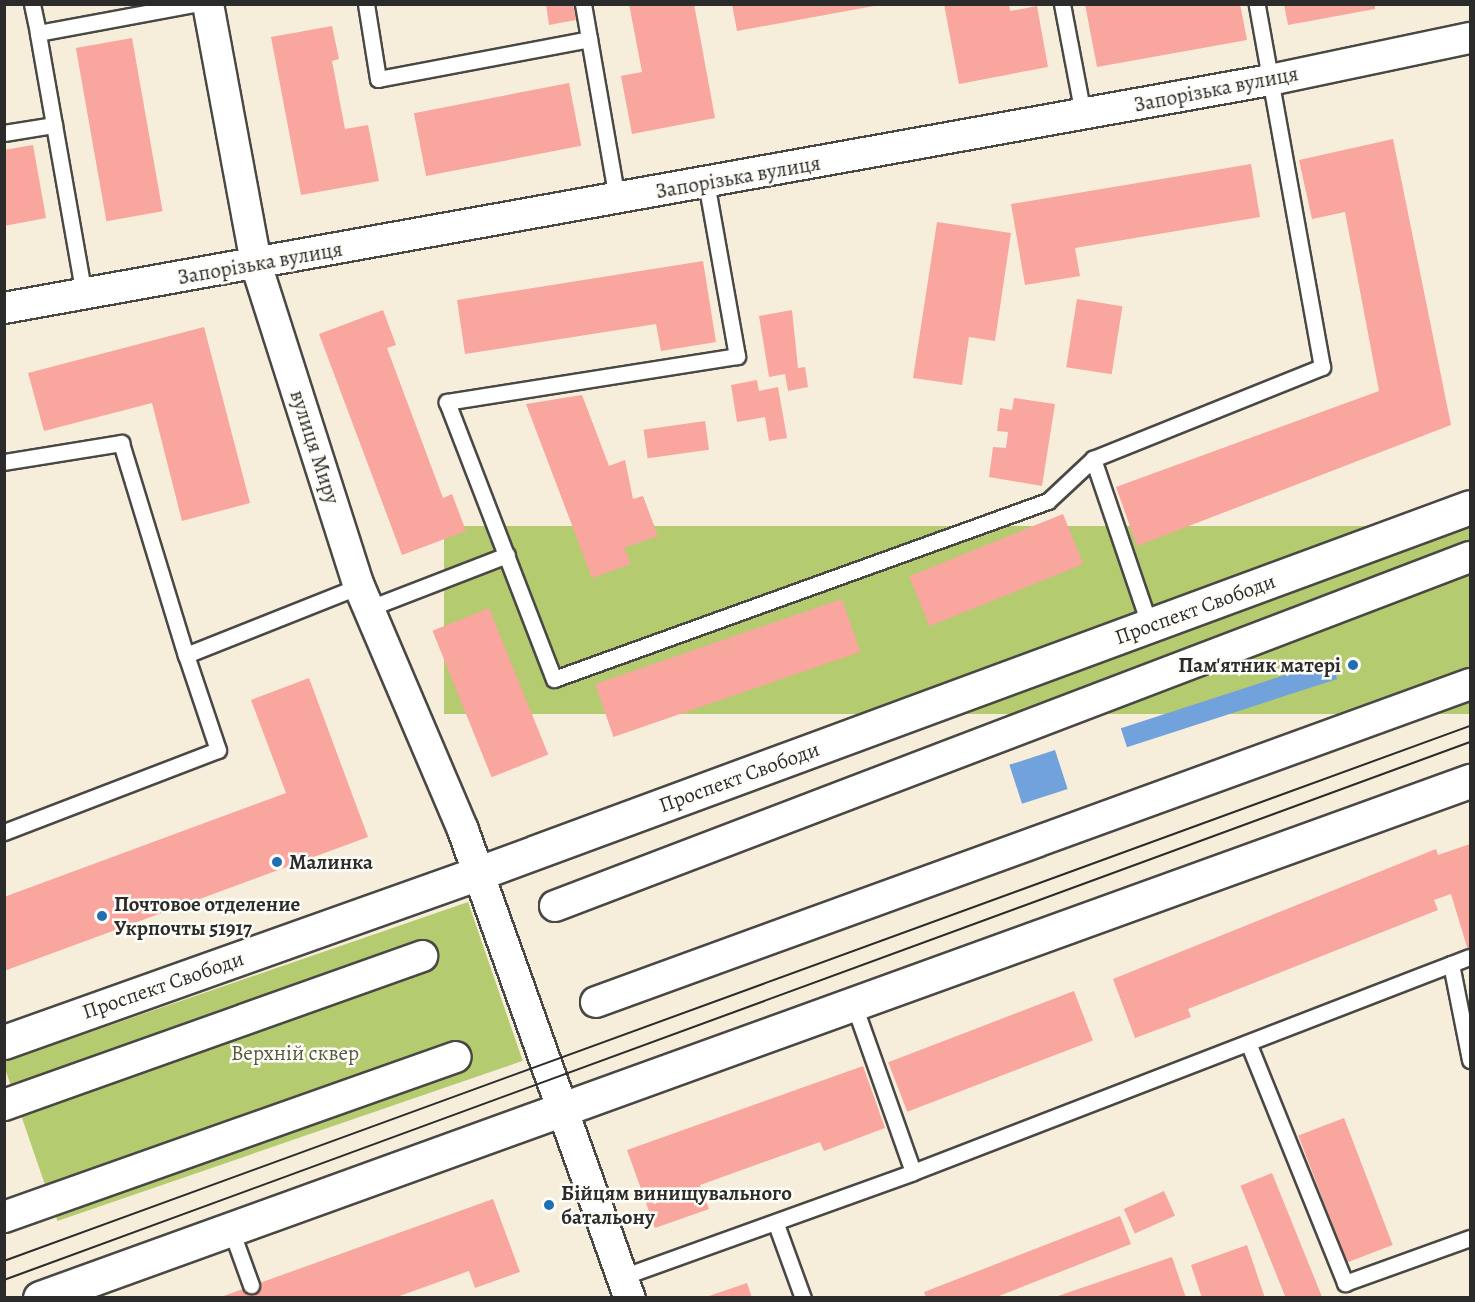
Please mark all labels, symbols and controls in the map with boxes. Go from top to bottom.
street label: Запорізька вулиця [1132,61,1300,117]
street label: Запорізька вулиця [654,150,822,204]
street label: Запорізька вулиця [176,236,344,290]
street label: вулиця Миру [285,387,345,507]
street label: Проспект Свободи [1111,568,1279,650]
place label: Пам'ятник матері [1178,652,1341,678]
marker: Пам'ятник матері [1346,658,1360,672]
street label: Проспект Свободи [655,736,823,818]
place label: Малинка [289,849,373,875]
marker: Малинка [270,855,284,869]
place label: Почтовое отделение Укрпочты 51917 [114,891,300,941]
marker: Почтовое отделение Укрпочты 51917 [95,909,109,923]
street label: Проспект Свободи [79,946,247,1024]
park label: Верхній сквер [231,1040,359,1066]
place label: Бійцям винищувального батальону [561,1180,792,1230]
marker: Бійцям винищувального батальону [542,1198,556,1212]

